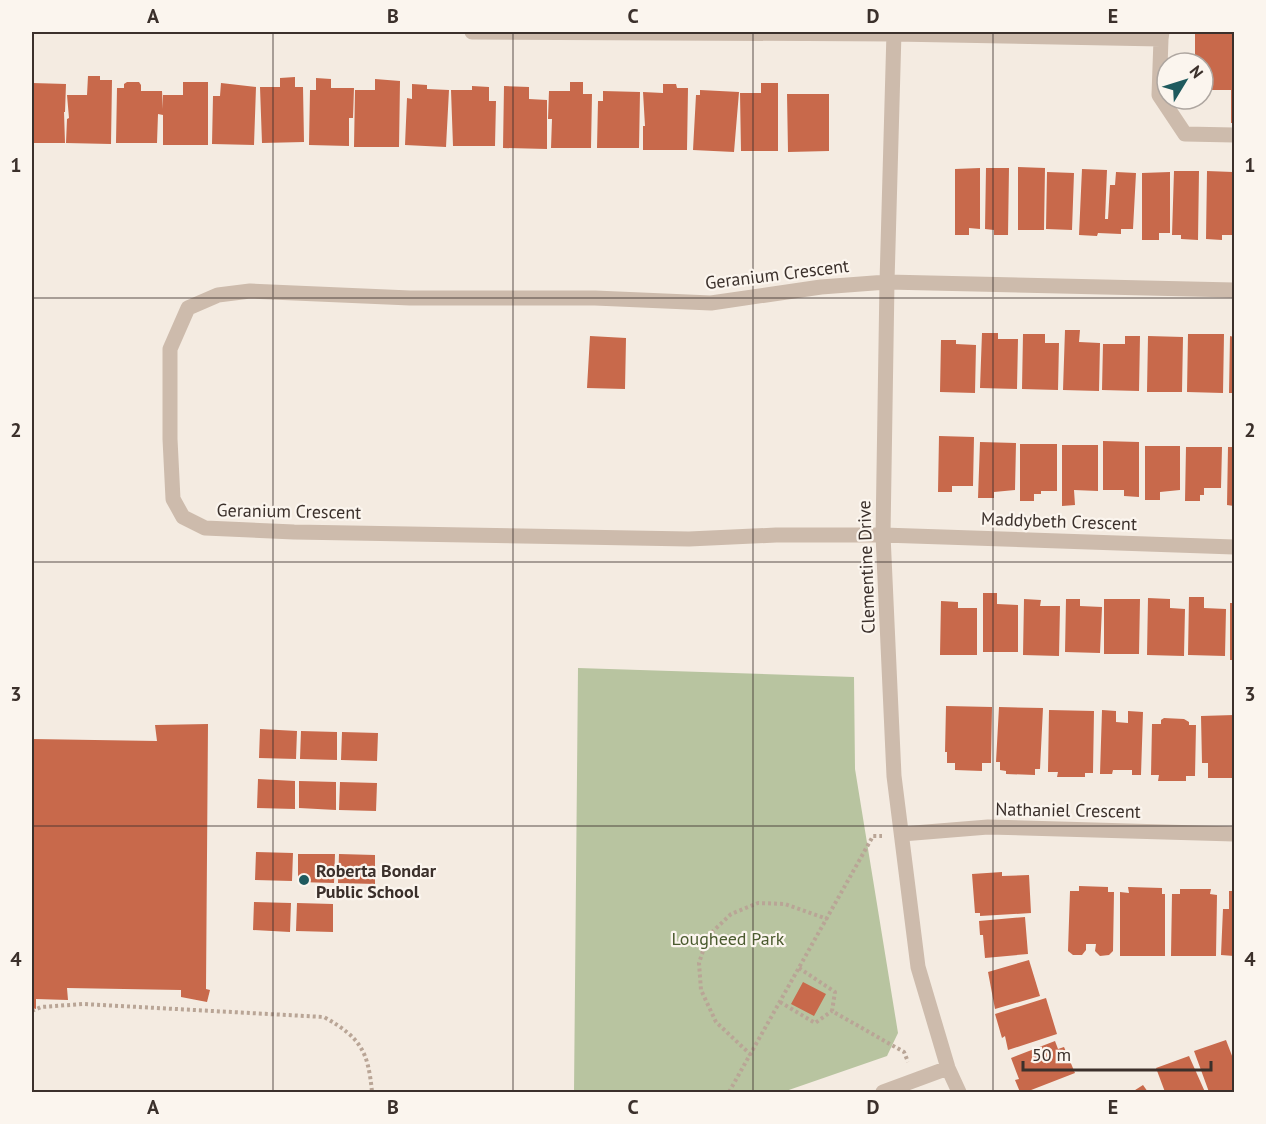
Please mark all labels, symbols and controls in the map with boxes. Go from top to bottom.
text: A [147,3,160,29]
text: B [387,3,399,29]
text: C [627,3,639,29]
text: D [867,3,880,29]
text: E [1108,3,1118,29]
north arrow [1155,51,1215,111]
text: N [1186,61,1208,82]
text: 1 [10,152,22,178]
text: 1 [1244,152,1256,178]
street label: Geranium Crescent [704,254,850,294]
text: 2 [10,417,22,443]
text: 2 [1244,417,1256,443]
street label: Geranium Crescent [216,498,362,524]
street label: Clementine Drive [852,500,880,634]
street label: Maddybeth Crescent [981,507,1137,535]
text: 3 [10,681,22,707]
text: 3 [1244,681,1256,707]
street label: Nathaniel Crescent [995,797,1141,823]
place label: Roberta Bondar Public School [316,859,437,903]
marker: Roberta Bondar Public School [297,873,311,887]
park label: Lougheed Park [672,927,785,950]
text: 4 [10,946,22,972]
text: 4 [1244,946,1256,972]
scale bar [1023,1034,1210,1072]
text: 50 m [1032,1043,1071,1066]
text: A [147,1094,160,1120]
text: B [387,1094,399,1120]
text: C [627,1094,639,1120]
text: D [867,1094,880,1120]
text: E [1108,1094,1118,1120]

